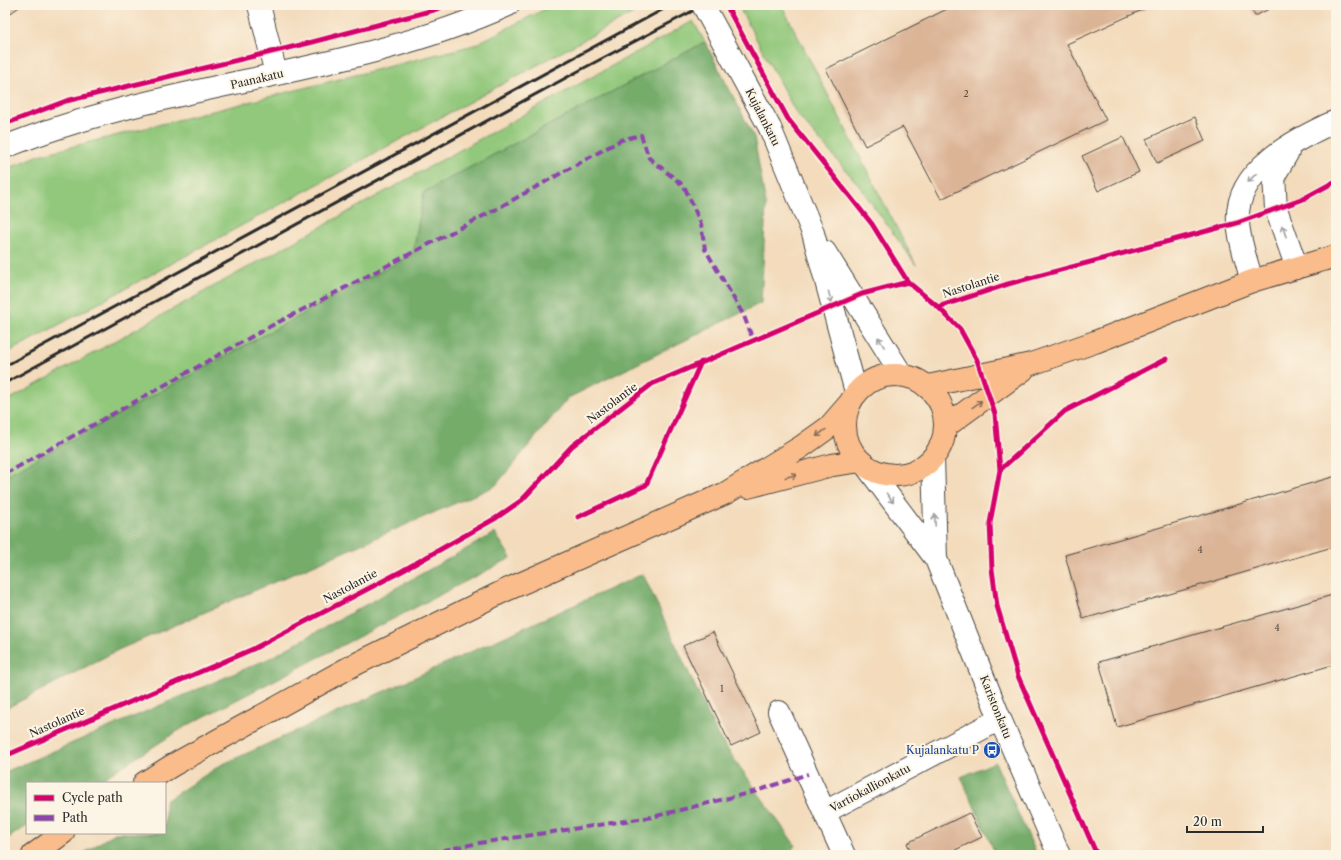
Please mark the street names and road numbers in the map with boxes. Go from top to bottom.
street label: Paanakatu [229,66,285,92]
street label: Kujalankatu [743,86,784,148]
street label: Nastolantie [941,269,1001,301]
street label: Nastolantie [584,380,640,426]
street label: Nastolantie [321,566,379,606]
street label: Karistonkatu [977,673,1015,741]
street label: Nastolantie [27,704,87,740]
street label: Vartiokallionkatu [826,761,913,816]

